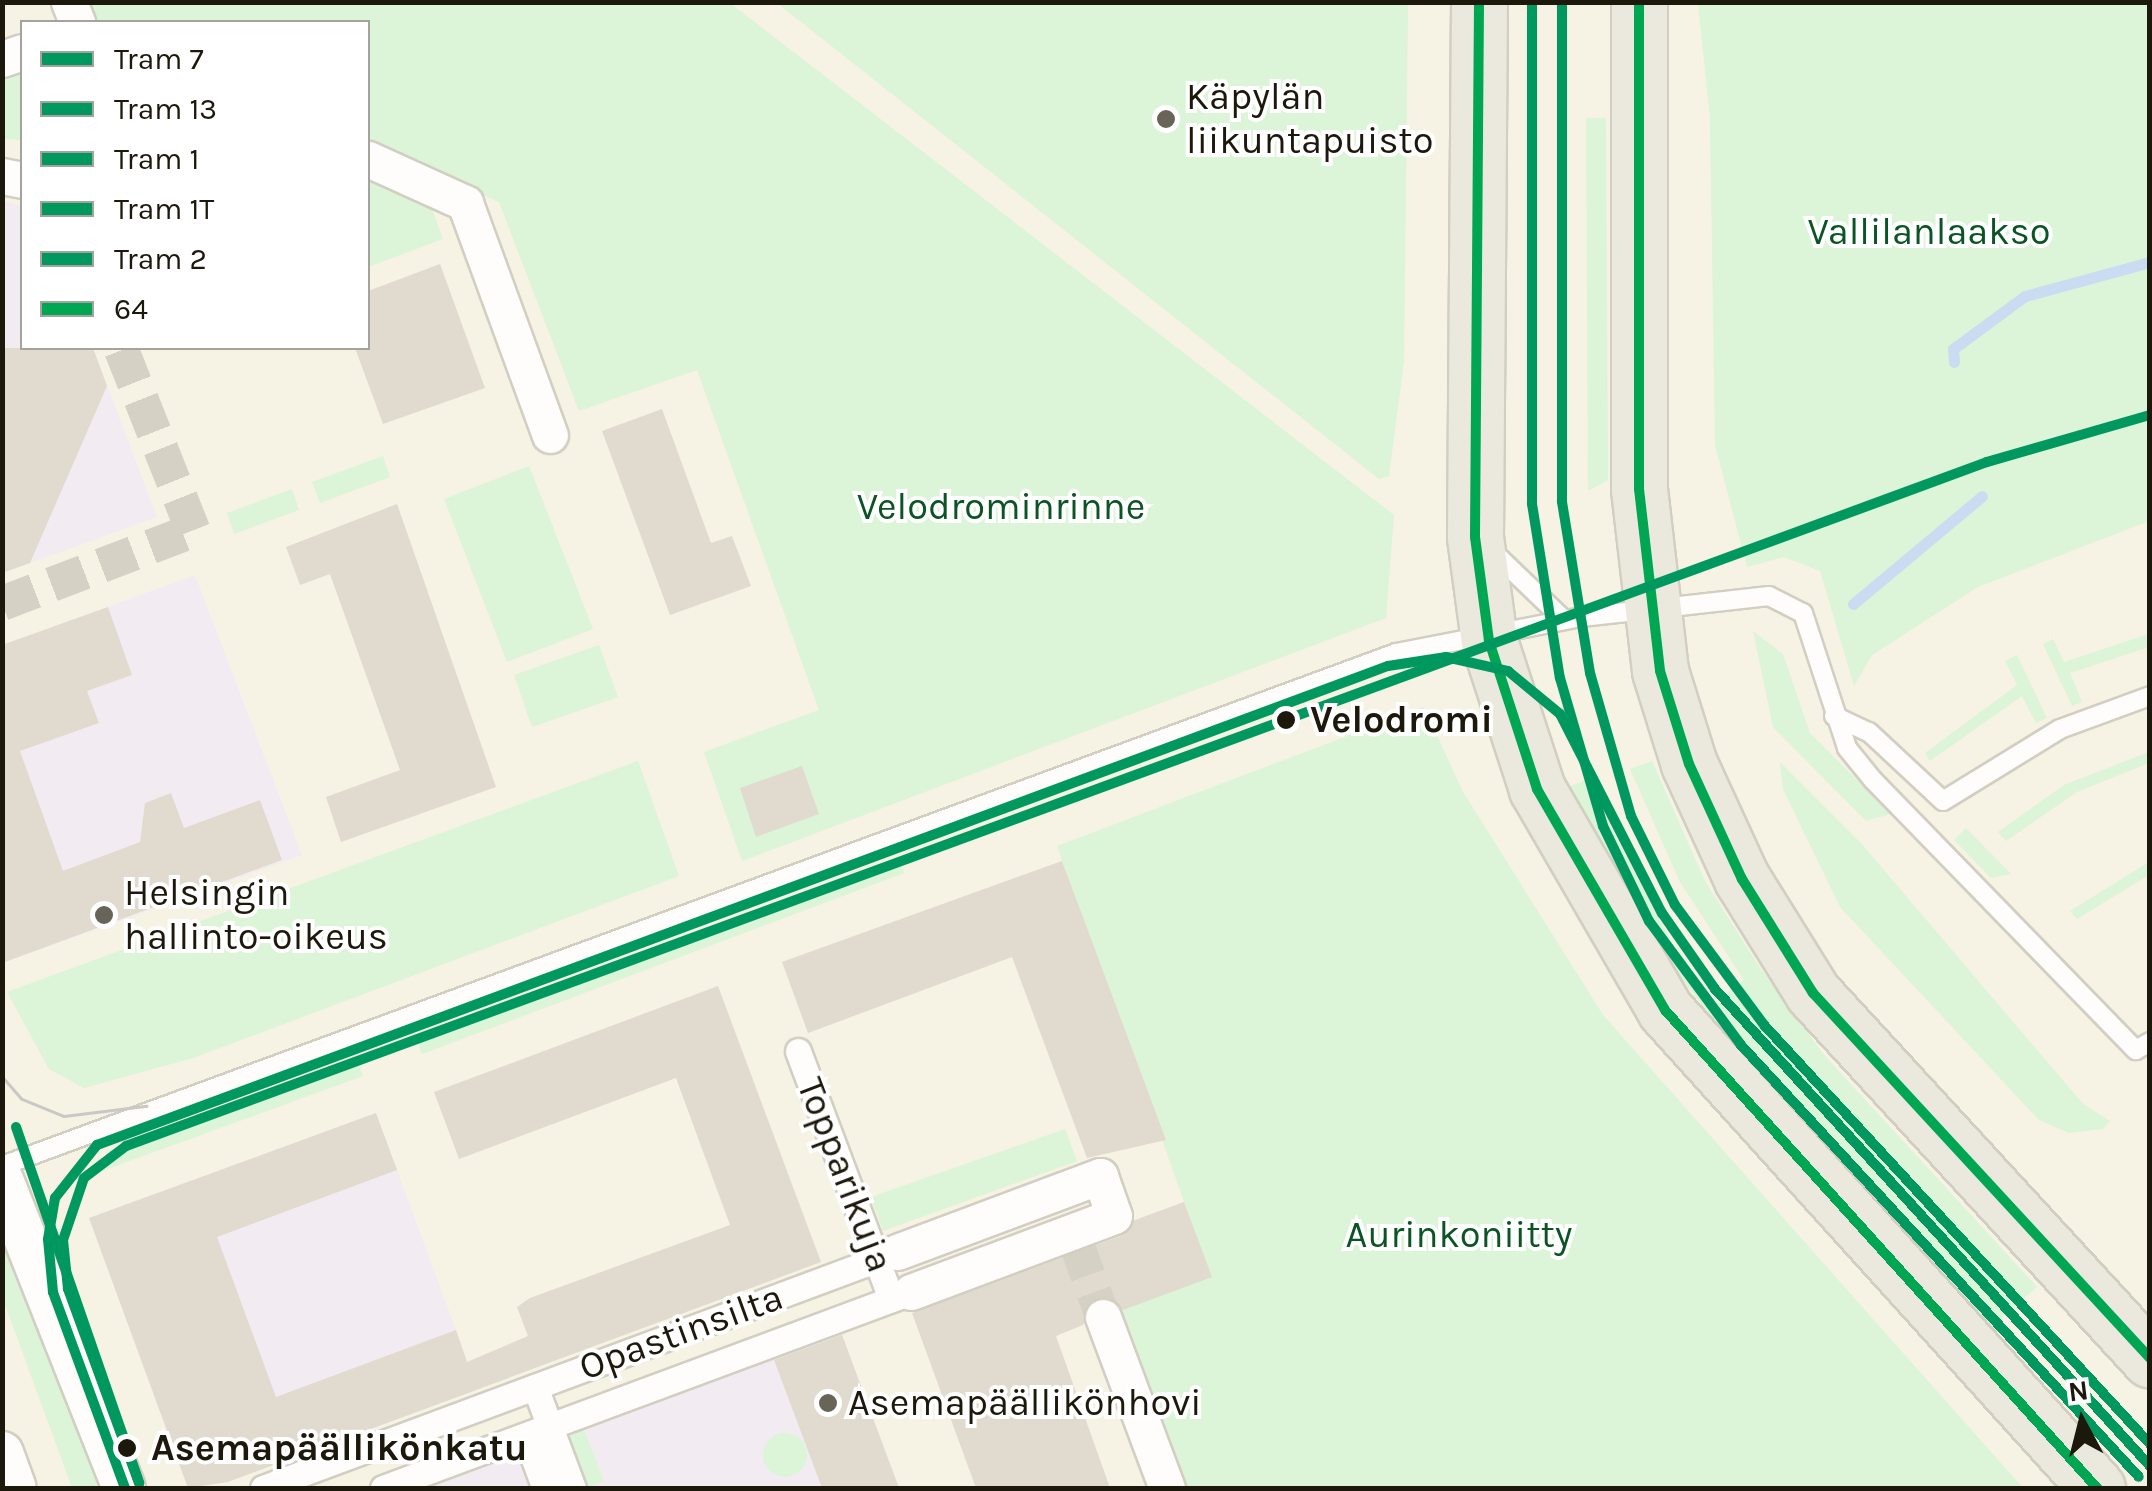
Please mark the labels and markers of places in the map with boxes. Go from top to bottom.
place label: Käpylän liikuntapuisto [1186,74,1433,163]
marker: Käpylän liikuntapuisto [1155,108,1177,130]
place label: Velodromi [1310,697,1493,743]
marker: Velodromi [1271,705,1301,735]
place label: Helsingin hallinto-oikeus [124,870,388,959]
marker: Helsingin hallinto-oikeus [93,904,115,926]
place label: Asemapäällikönhovi [848,1380,1202,1426]
marker: Asemapäällikönhovi [817,1392,839,1414]
place label: Asemapäällikönkatu [151,1425,528,1471]
marker: Asemapäällikönkatu [112,1433,142,1463]

